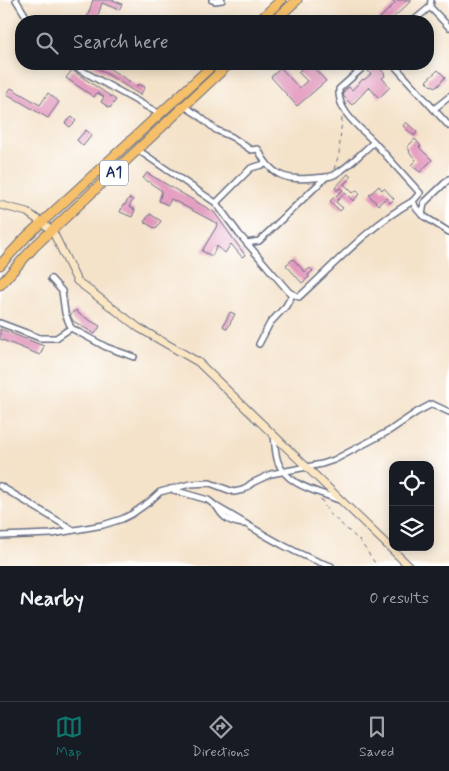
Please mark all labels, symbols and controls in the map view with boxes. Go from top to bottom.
search box [15,15,434,70]
icon: search [33,29,61,57]
text: Search here [73,30,169,55]
road number: A1 [100,160,128,186]
map controls [389,461,434,551]
button: locate [389,461,434,506]
button: layers [389,506,434,551]
text: Nearby [20,585,84,613]
text: 0 results [369,588,429,609]
tab: Map [55,713,83,761]
tab: Directions [192,713,250,761]
tab: Saved [359,713,394,761]

